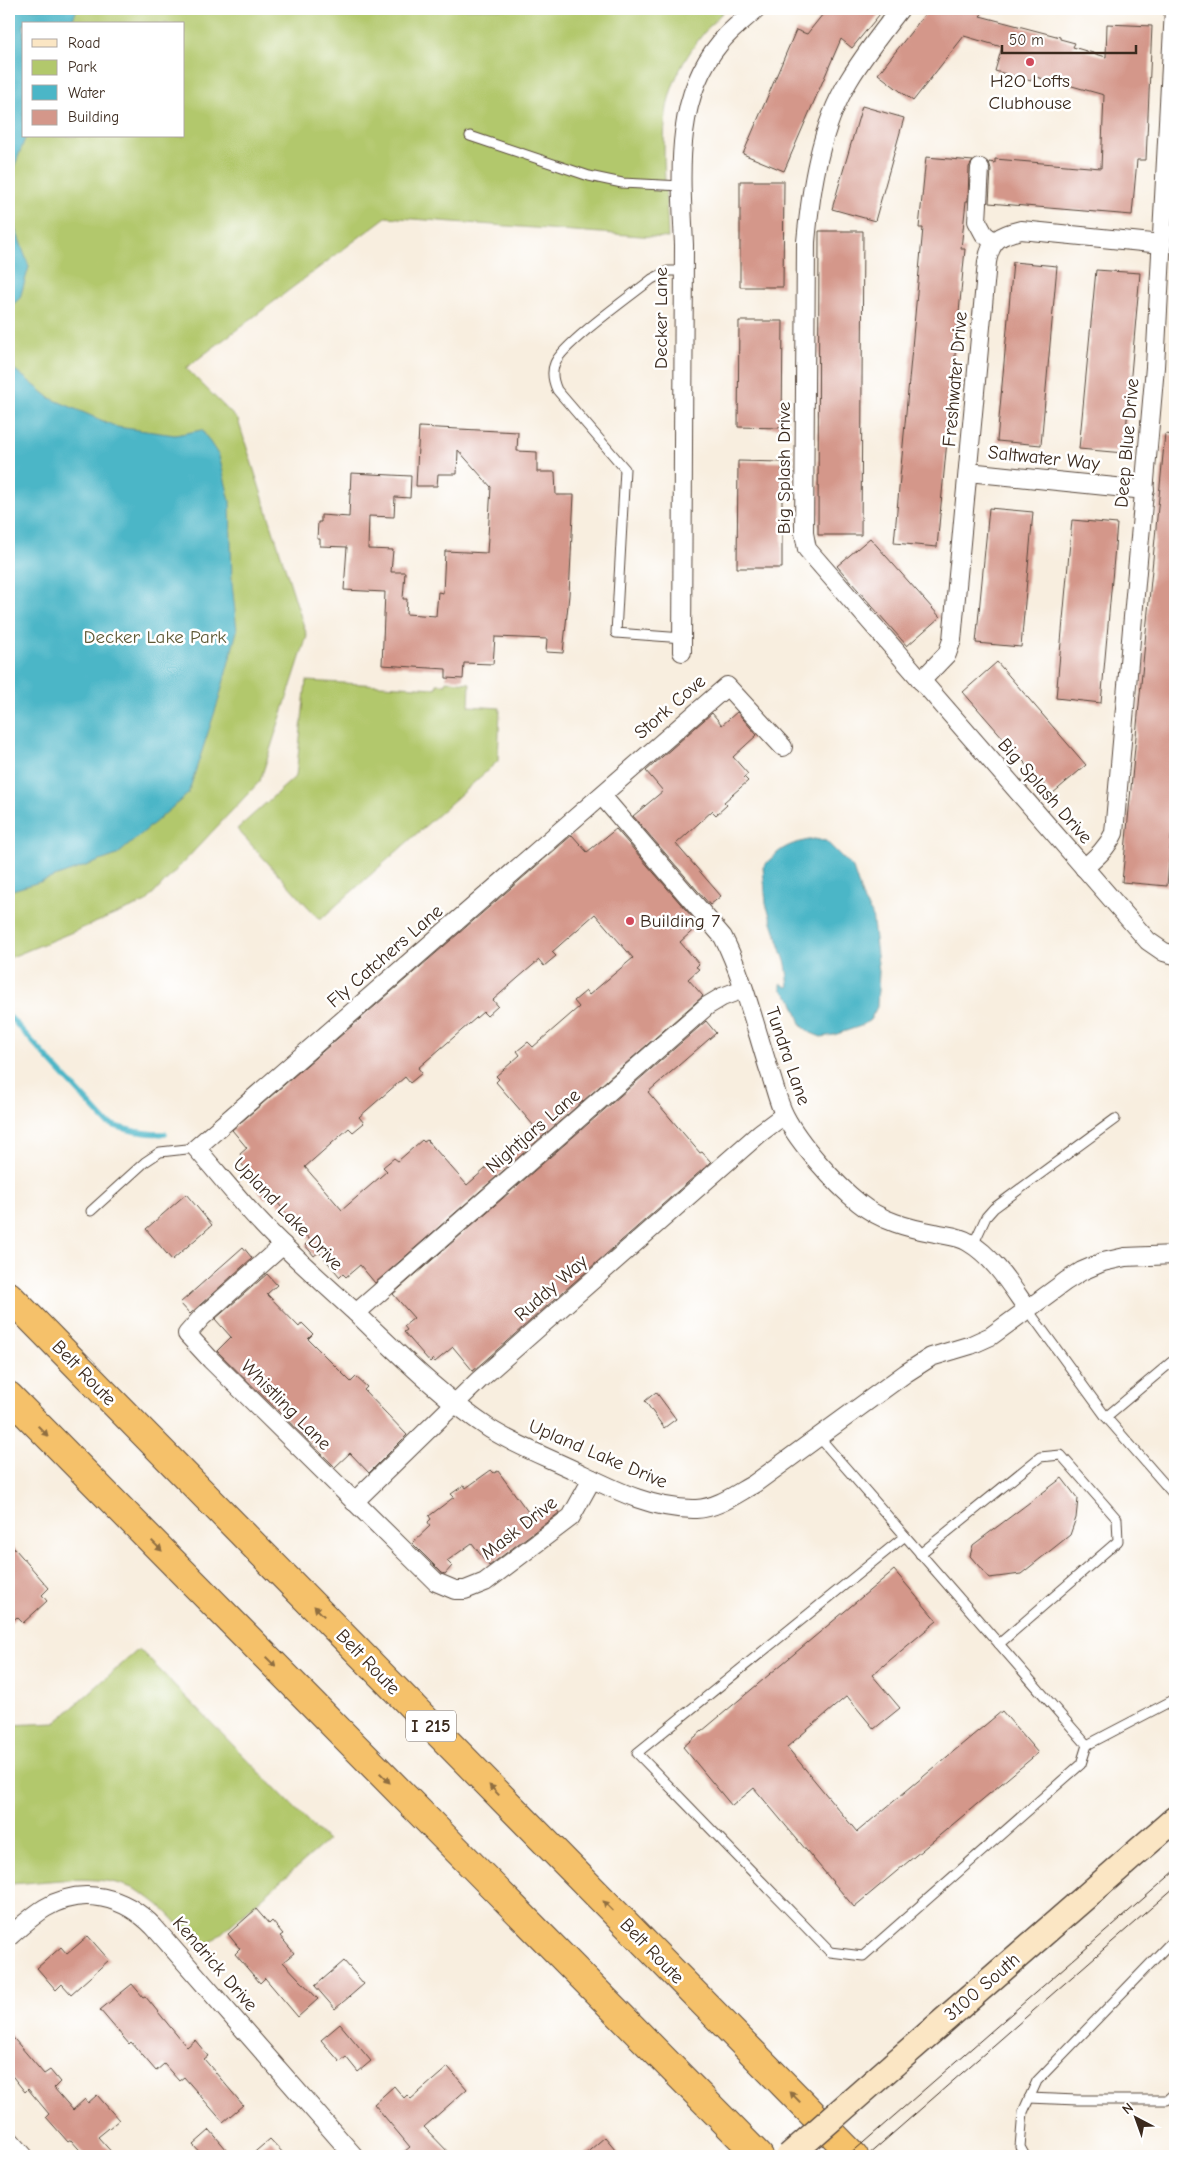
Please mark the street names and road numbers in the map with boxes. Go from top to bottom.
street label: Decker Lane [650,267,672,369]
street label: Freshwater Drive [938,310,972,448]
street label: Deep Blue Drive [1110,377,1144,509]
street label: Big Splash Drive [773,402,795,534]
street label: Saltwater Way [987,441,1102,475]
street label: Stork Cove [630,670,710,744]
street label: Big Splash Drive [993,734,1097,848]
street label: Fly Catchers Lane [323,900,447,1012]
street label: Tundra Lane [761,1004,815,1108]
street label: Nightjars Lane [481,1084,585,1178]
street label: Upland Lake Drive [228,1153,348,1275]
street label: Ruddy Way [510,1250,592,1326]
street label: Belt Route [47,1336,121,1410]
street label: Whistling Lane [236,1355,336,1455]
street label: Upland Lake Drive [525,1415,671,1493]
street label: Mask Drive [477,1492,561,1564]
street label: Belt Route [331,1625,405,1699]
road number: I 215 [406,1710,456,1742]
street label: Kendrick Drive [168,1912,262,2016]
street label: Belt Route [615,1914,689,1988]
street label: 3100 South [940,1948,1024,2026]

